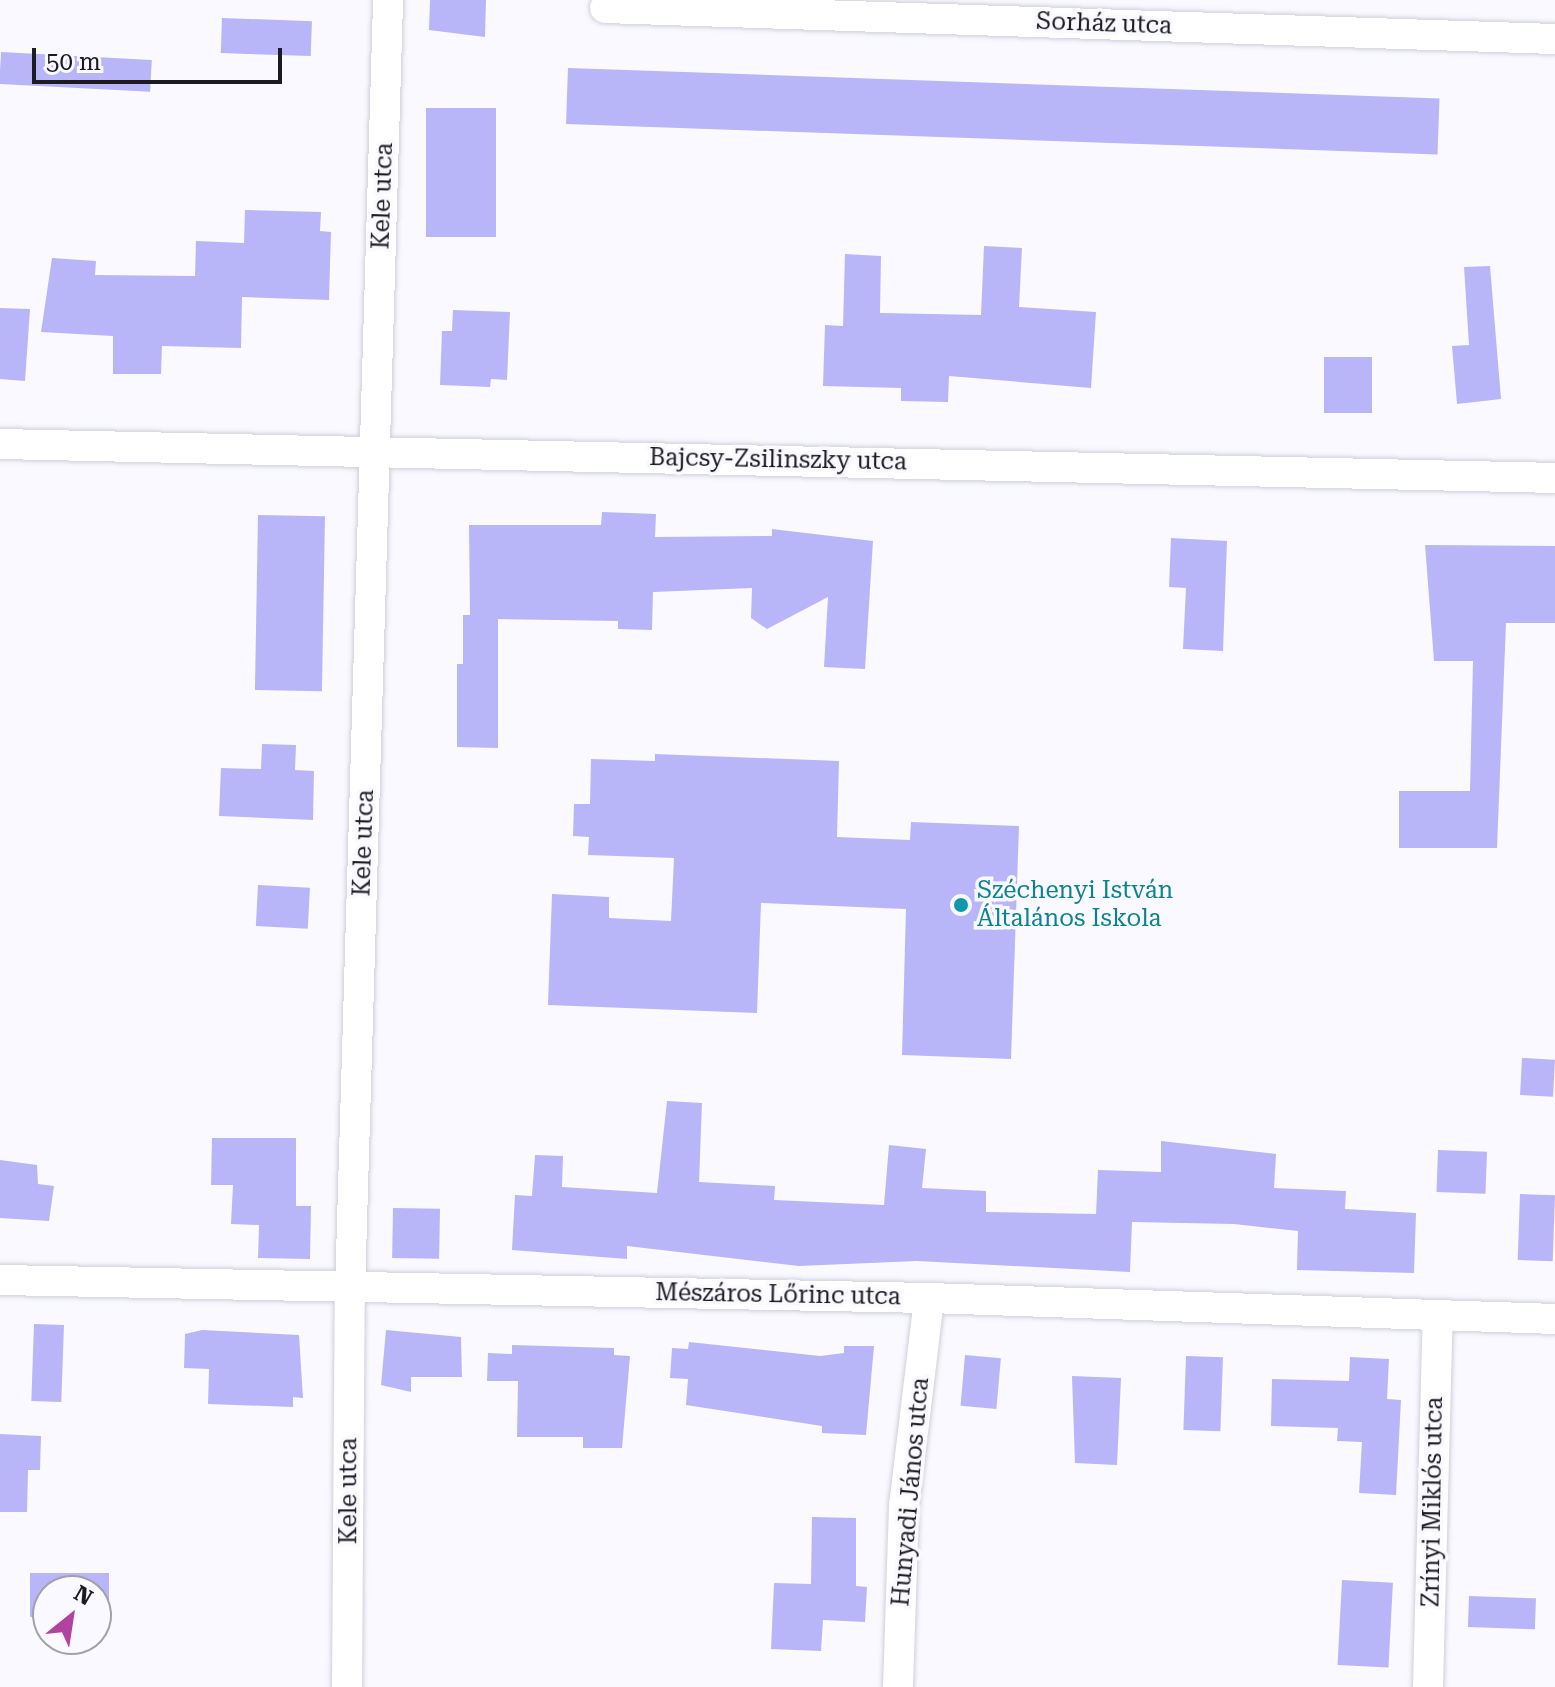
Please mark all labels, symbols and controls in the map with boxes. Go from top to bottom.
street label: Sorház utca [1036,7,1172,41]
scale bar [36,32,286,82]
text: 50 m [46,48,101,76]
street label: Kele utca [367,142,399,250]
street label: Bajcsy-Zsilinszky utca [649,443,907,477]
street label: Kele utca [348,789,380,897]
place label: Széchenyi István Általános Iskola [977,877,1173,933]
marker: Széchenyi István Általános Iskola [952,896,970,914]
street label: Mészáros Lőrinc utca [655,1278,901,1312]
street label: Hunyadi János utca [887,1376,935,1608]
street label: Zrínyi Miklós utca [1417,1397,1449,1607]
street label: Kele utca [335,1438,363,1544]
north arrow [32,1575,112,1655]
text: N [70,1580,97,1611]

